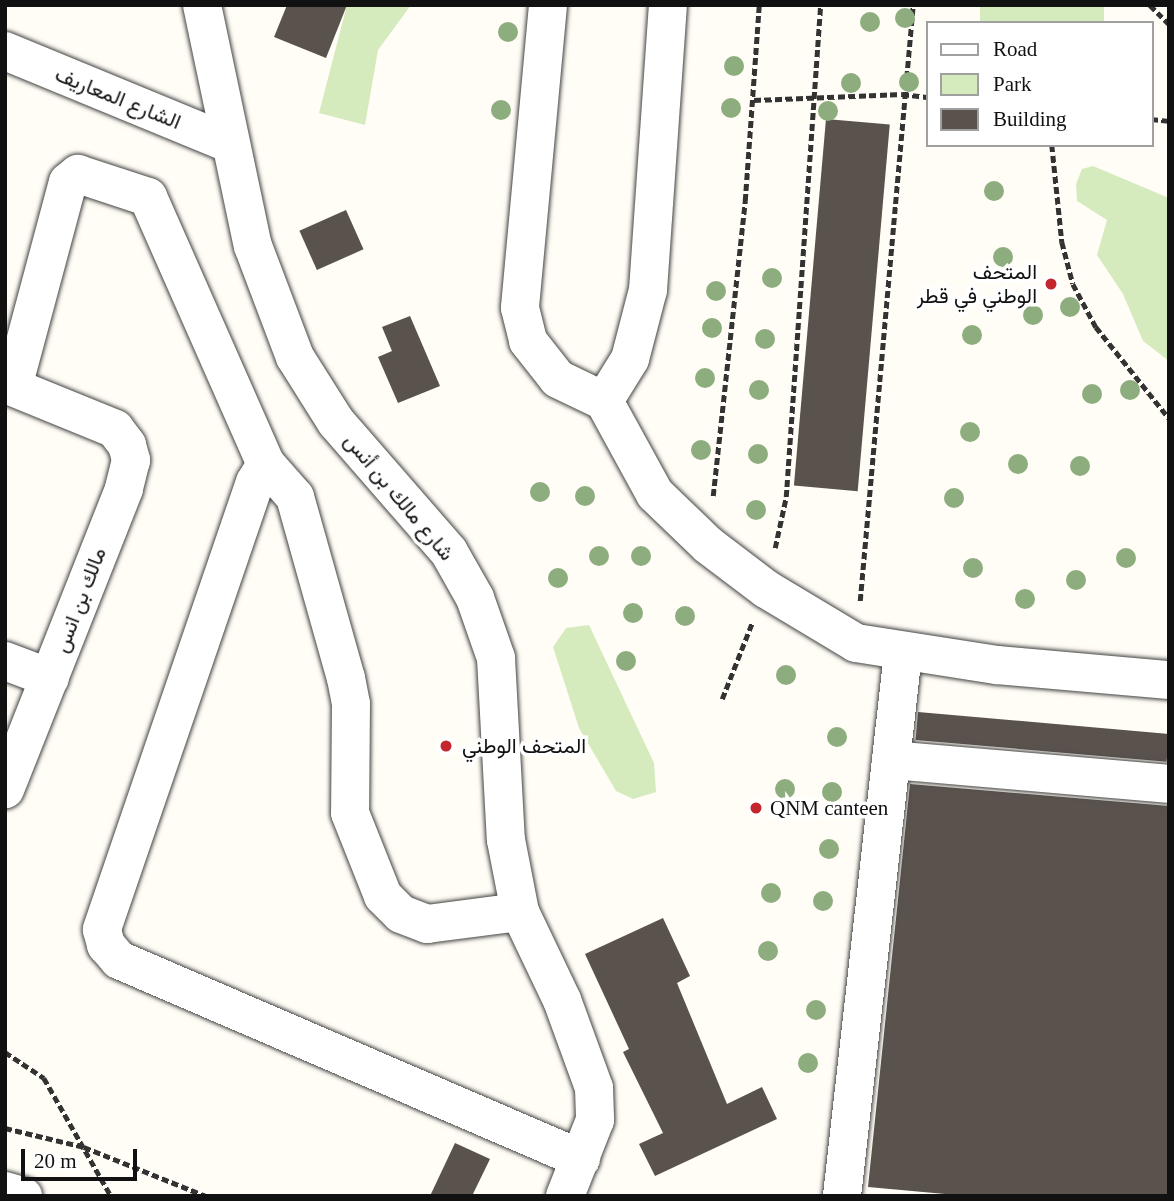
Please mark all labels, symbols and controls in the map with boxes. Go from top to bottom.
legend [926,21,1153,147]
text: Road [993,37,1037,61]
street label: الشارع المعاريف [51,61,185,135]
text: Park [993,72,1032,96]
text: Building [993,107,1067,131]
place label: المتحف الوطني في قطر [917,259,1037,309]
marker: المتحف الوطني في قطر [1043,276,1059,292]
street label: شارع مالك بن أنس [339,428,459,566]
street label: مالك بن انس [48,544,112,656]
place label: المتحف الوطني [462,733,586,759]
marker: المتحف الوطني [436,736,456,756]
place label: QNM canteen [770,795,888,821]
marker: QNM canteen [748,800,764,816]
scale bar [24,1134,140,1178]
text: 20 m [34,1149,77,1173]

